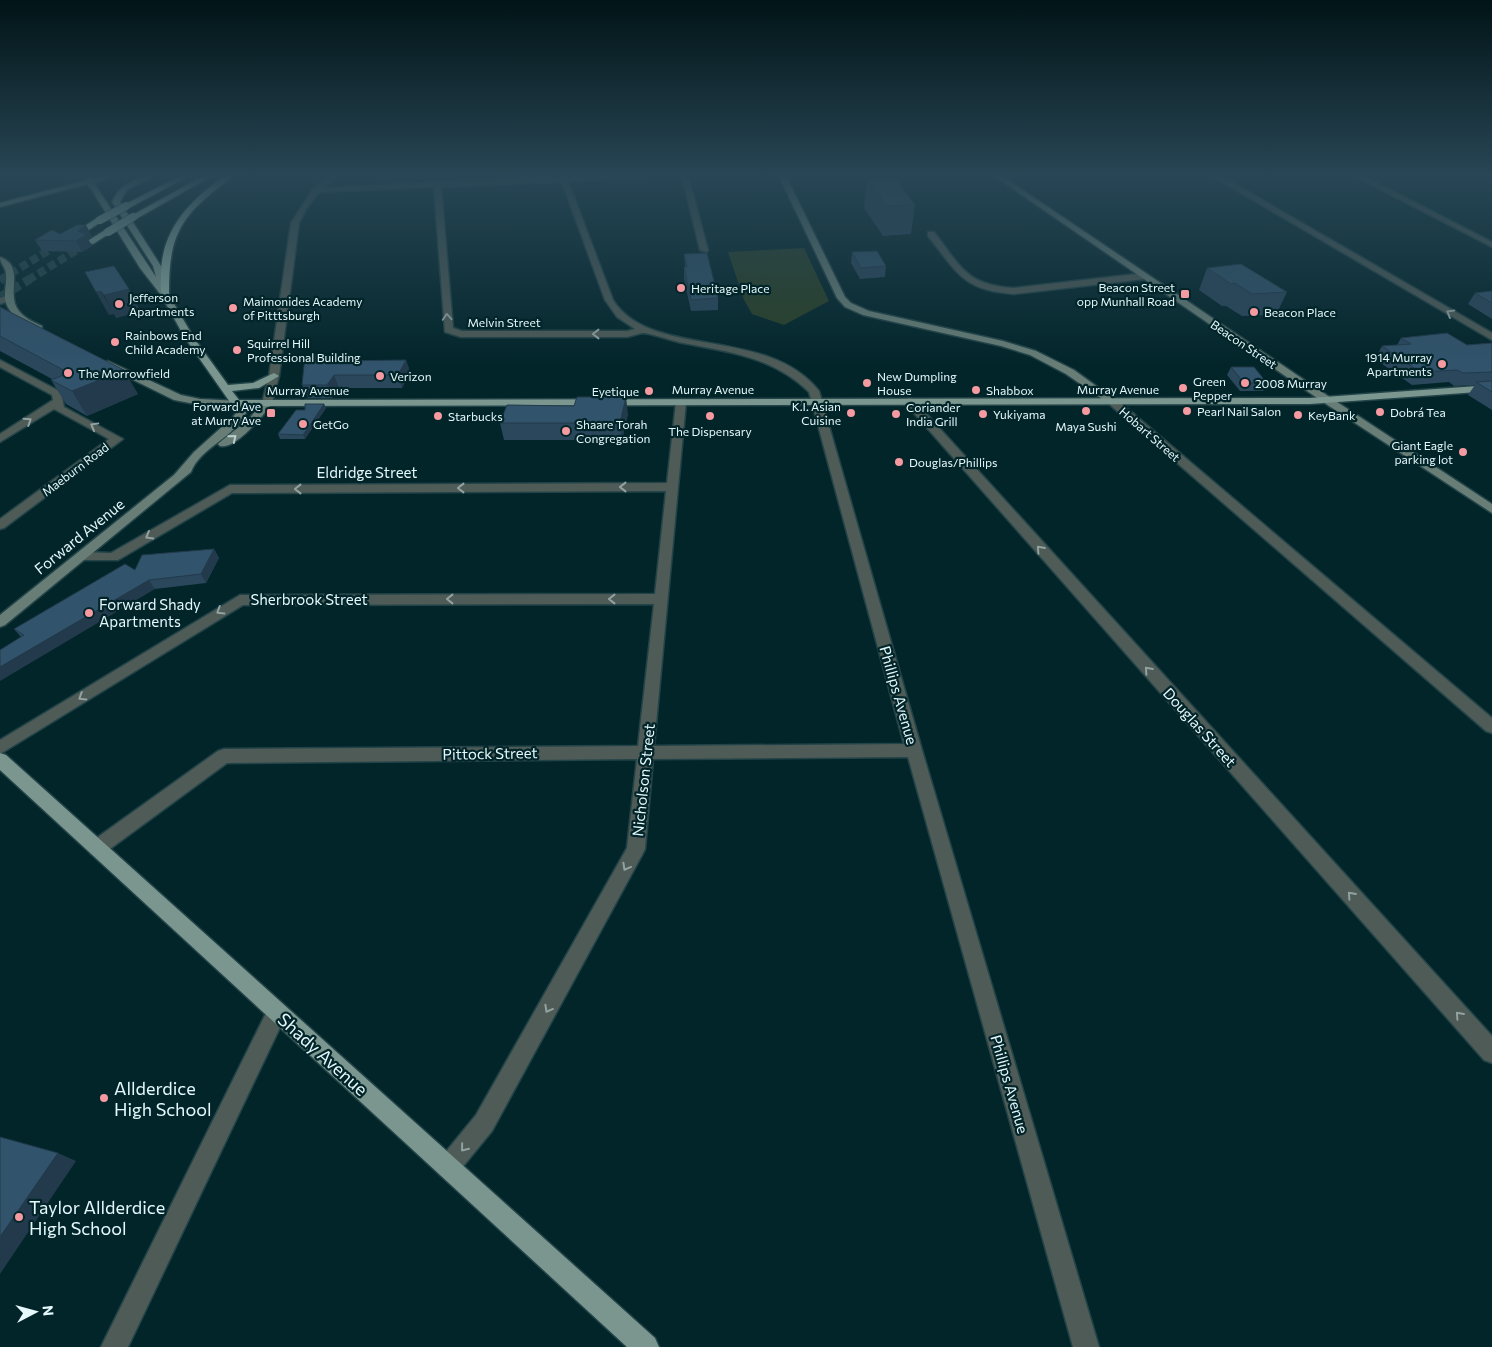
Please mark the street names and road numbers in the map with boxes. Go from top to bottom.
street label: Melvin Street [467,315,541,329]
street label: Beacon Street [1208,317,1280,371]
street label: Murray Avenue [672,382,754,396]
street label: Murray Avenue [1077,382,1159,396]
street label: Murray Avenue [267,383,349,397]
street label: Hobart Street [1117,404,1183,464]
street label: Maeburn Road [39,439,111,499]
street label: Eldridge Street [316,463,418,481]
street label: Forward Avenue [31,494,128,578]
street label: Sherbrook Street [250,590,368,608]
street label: Phillips Avenue [876,644,922,746]
street label: Douglas Street [1160,684,1240,770]
street label: Nicholson Street [628,723,658,837]
street label: Pittock Street [442,743,538,763]
street label: Shady Avenue [273,1008,373,1100]
street label: Phillips Avenue [987,1033,1033,1135]

